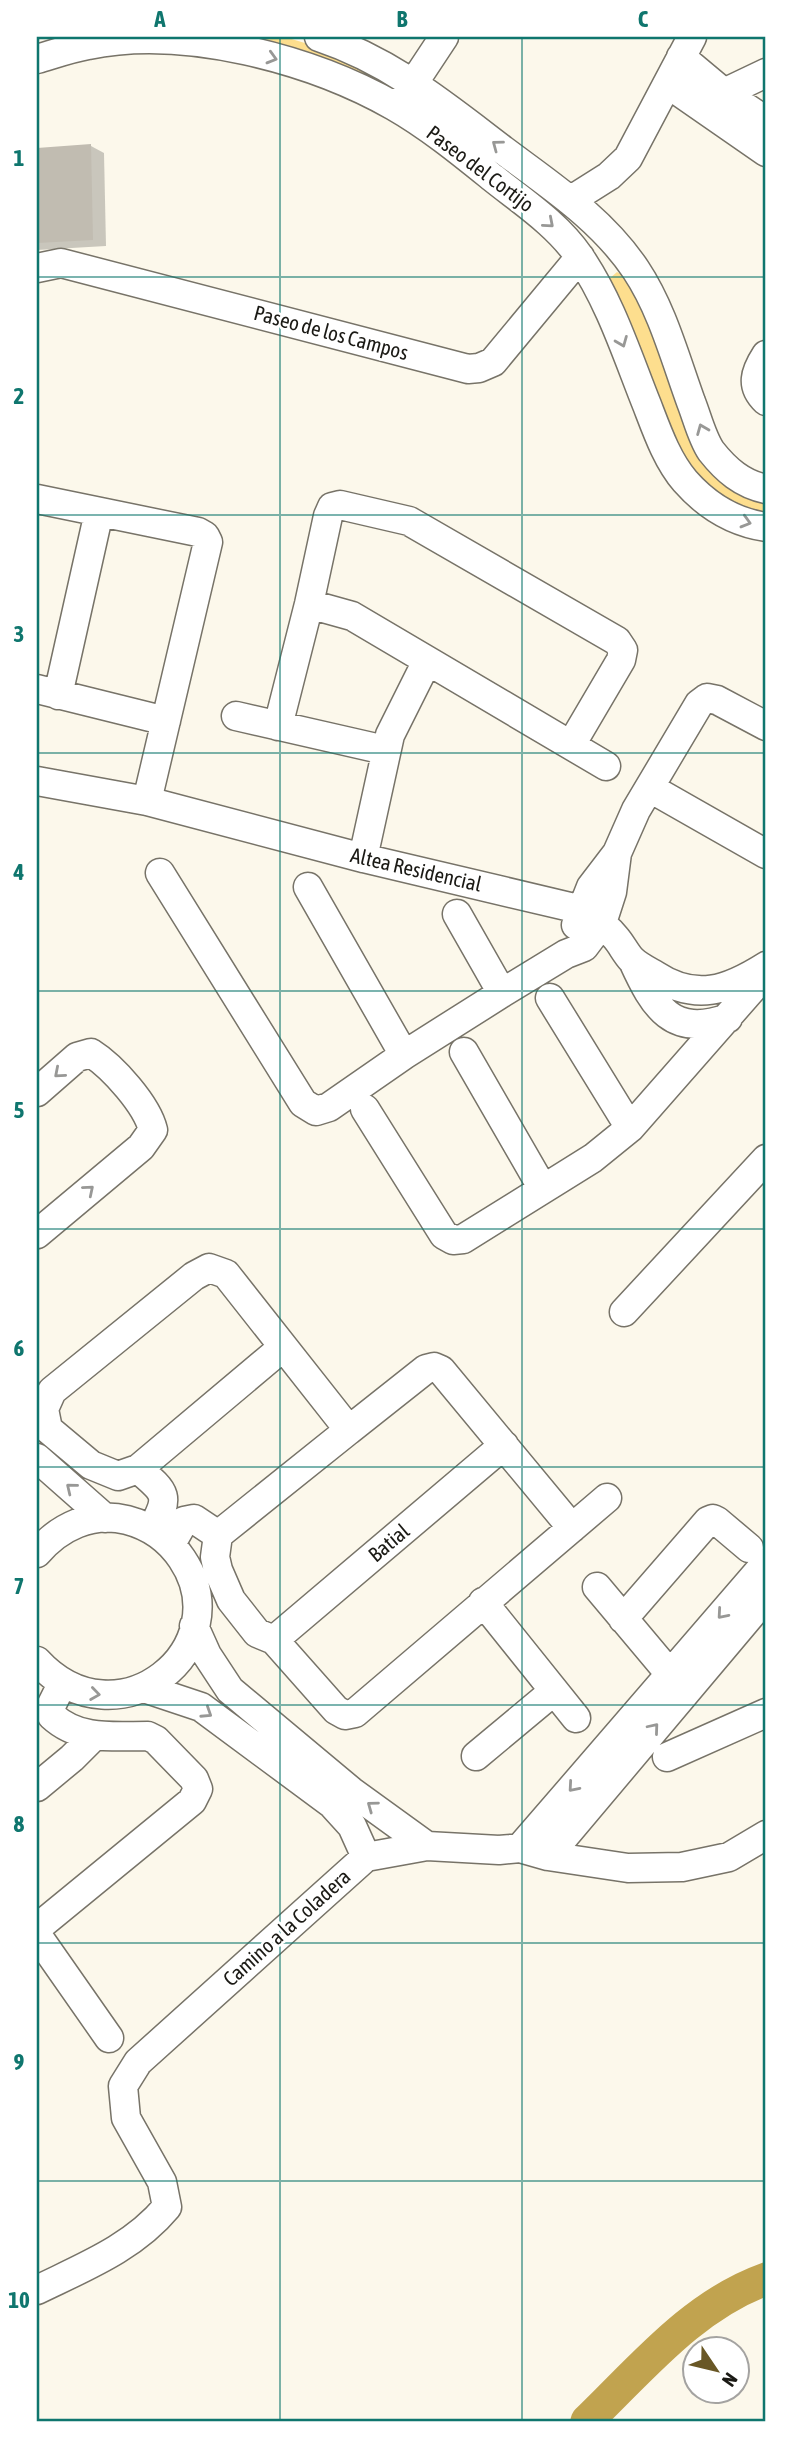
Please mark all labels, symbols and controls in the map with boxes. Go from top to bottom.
text: A [153,6,166,32]
text: B [397,6,408,32]
text: C [638,6,649,32]
one-way arrow [266,50,278,64]
street label: Paseo del Cortijo [422,120,539,216]
one-way arrow [492,141,505,153]
text: 1 [14,145,25,171]
one-way arrow [541,215,554,227]
street label: Paseo de los Campos [252,300,411,364]
one-way arrow [614,336,628,348]
text: 2 [14,383,24,409]
one-way arrow [696,424,710,436]
one-way arrow [740,514,752,528]
text: 3 [14,621,24,647]
street label: Altea Residencial [348,842,485,896]
text: 4 [13,859,25,885]
one-way arrow [54,1064,67,1077]
text: 5 [14,1097,25,1123]
one-way arrow [81,1186,94,1198]
text: 6 [14,1335,25,1361]
one-way arrow [67,1483,79,1496]
street label: Batial [363,1518,414,1566]
text: 7 [14,1573,24,1599]
one-way arrow [718,1606,730,1619]
one-way arrow [89,1686,100,1701]
one-way arrow [199,1704,212,1717]
one-way arrow [646,1724,659,1736]
one-way arrow [569,1778,581,1791]
one-way arrow [367,1802,380,1814]
text: 8 [14,1811,25,1837]
street label: Camino a la Coladera [218,1864,355,1991]
text: 9 [14,2049,25,2075]
text: 10 [8,2287,30,2313]
north arrow [680,2336,750,2406]
text: N [718,2369,742,2391]

